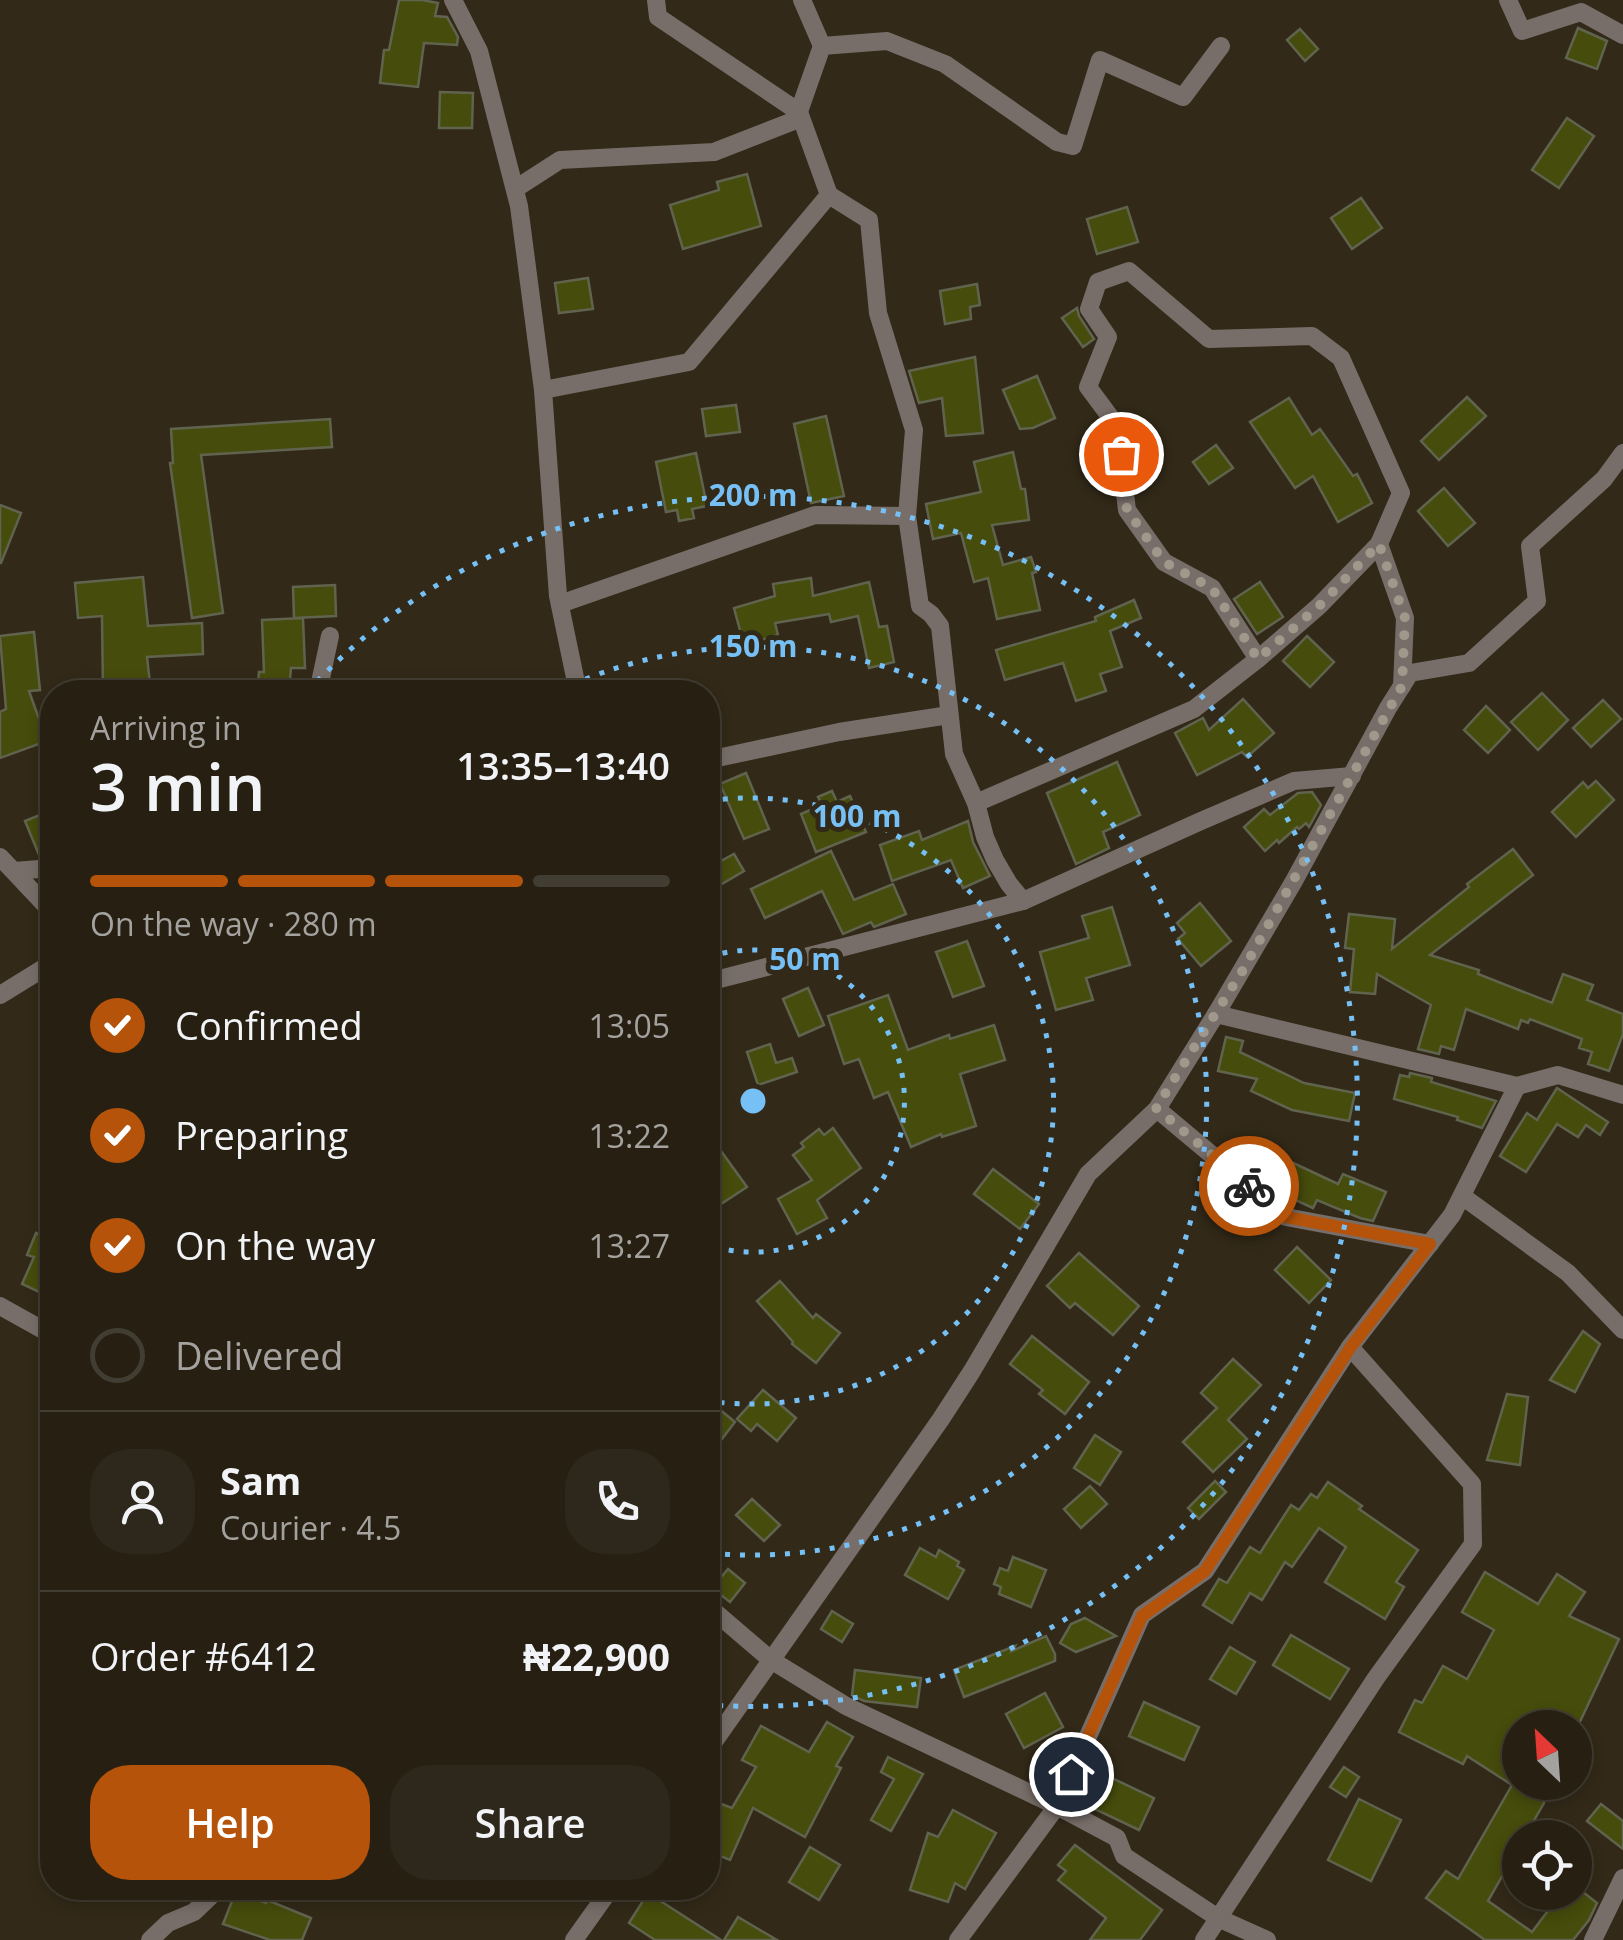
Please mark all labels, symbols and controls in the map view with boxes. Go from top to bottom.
pin [1079,412,1164,497]
icon: bag [1094,427,1149,482]
text: 200 m [709,474,797,515]
text: 150 m [709,625,797,666]
text: Arriving in [90,706,242,749]
text: 13:35–13:40 [456,739,670,791]
text: 3 min [90,742,265,830]
text: 100 m [813,795,901,836]
text: On the way · 280 m [90,902,377,945]
text: 50 m [769,938,841,979]
icon: check [90,998,145,1053]
text: Confirmed [175,999,363,1051]
text: 13:05 [588,1004,670,1047]
centre of rings [735,1083,771,1119]
icon: check [90,1108,145,1163]
text: Preparing [175,1109,348,1161]
text: 13:22 [588,1114,670,1157]
courier [1199,1136,1299,1236]
icon: bike [1222,1159,1277,1214]
icon: check [90,1218,145,1273]
text: On the way [175,1219,375,1271]
text: 13:27 [588,1224,670,1267]
text: Delivered [175,1329,344,1381]
button: person [90,1449,195,1554]
button: phone [565,1449,670,1554]
text: Sam [220,1454,301,1506]
text: Courier · 4.5 [220,1506,401,1549]
text: Order #6412 [90,1630,317,1682]
text: ₦22,900 [523,1630,670,1682]
north arrow [1502,1710,1592,1800]
map controls [1502,1710,1592,1910]
pin [1029,1732,1114,1817]
icon: home [1044,1747,1099,1802]
button: Help [90,1765,370,1880]
button: Share [390,1765,670,1880]
button: locate [1502,1820,1592,1910]

